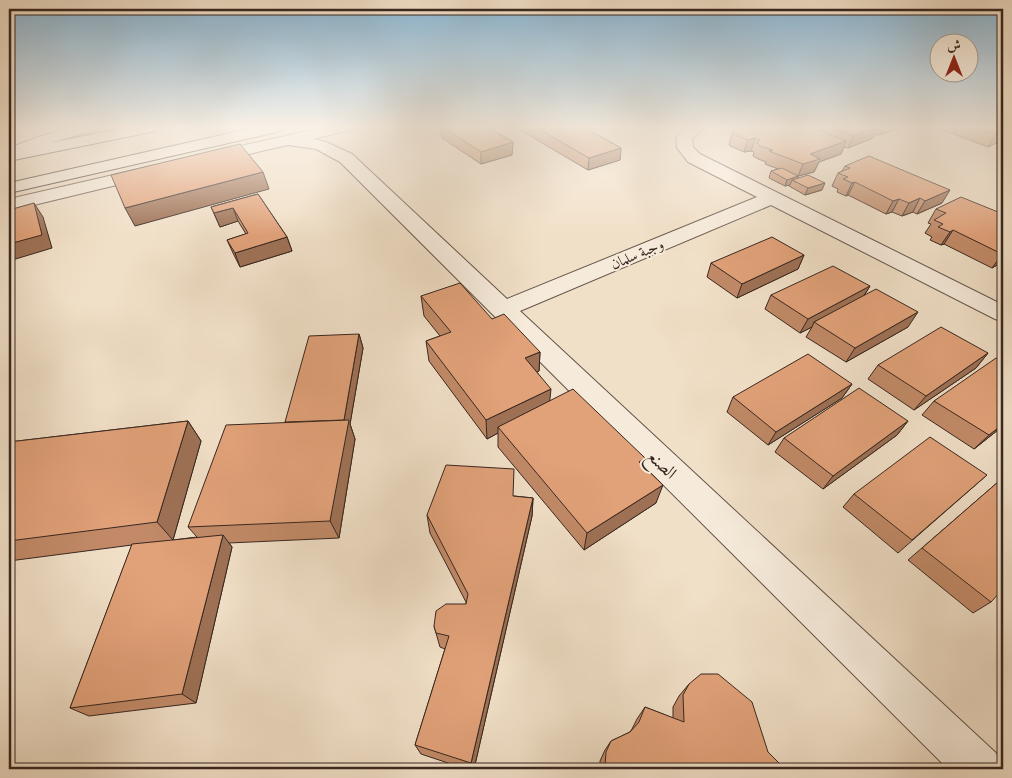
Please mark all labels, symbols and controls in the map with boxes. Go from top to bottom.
north arrow [930,32,980,82]
text: ش [947,37,961,54]
street label: وجبة سلمان [608,235,666,273]
street label: الصنع [639,445,682,487]

